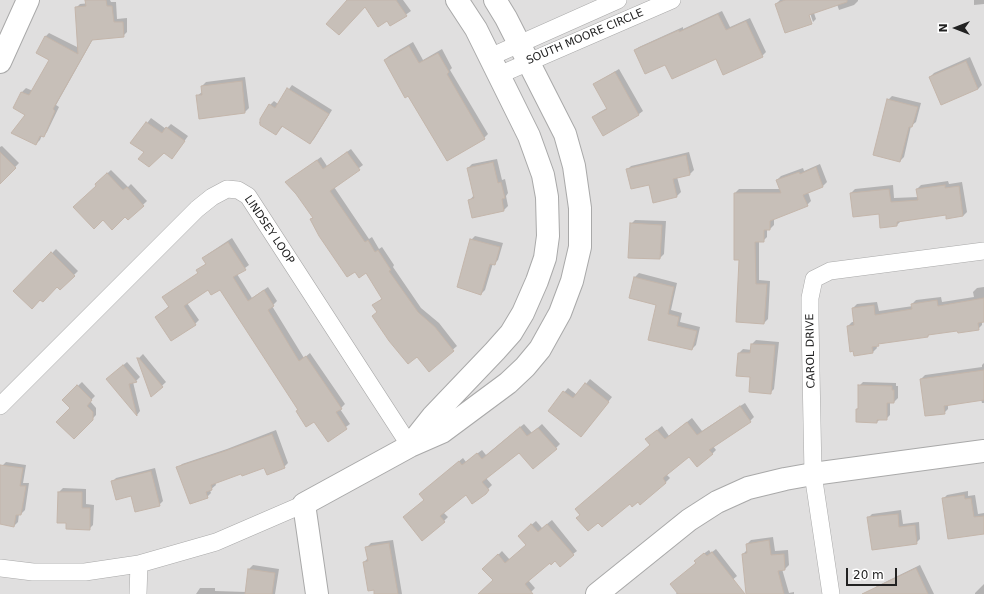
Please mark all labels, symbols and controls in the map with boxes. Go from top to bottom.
street label: SOUTH MOORE CIRCLE [524,6,646,68]
north arrow [936,8,976,48]
text: N [937,23,950,33]
street label: LINDSEY LOOP [241,193,297,267]
street label: CAROL DRIVE [804,313,818,389]
scale bar [848,560,899,586]
text: 20 m [853,568,884,582]

